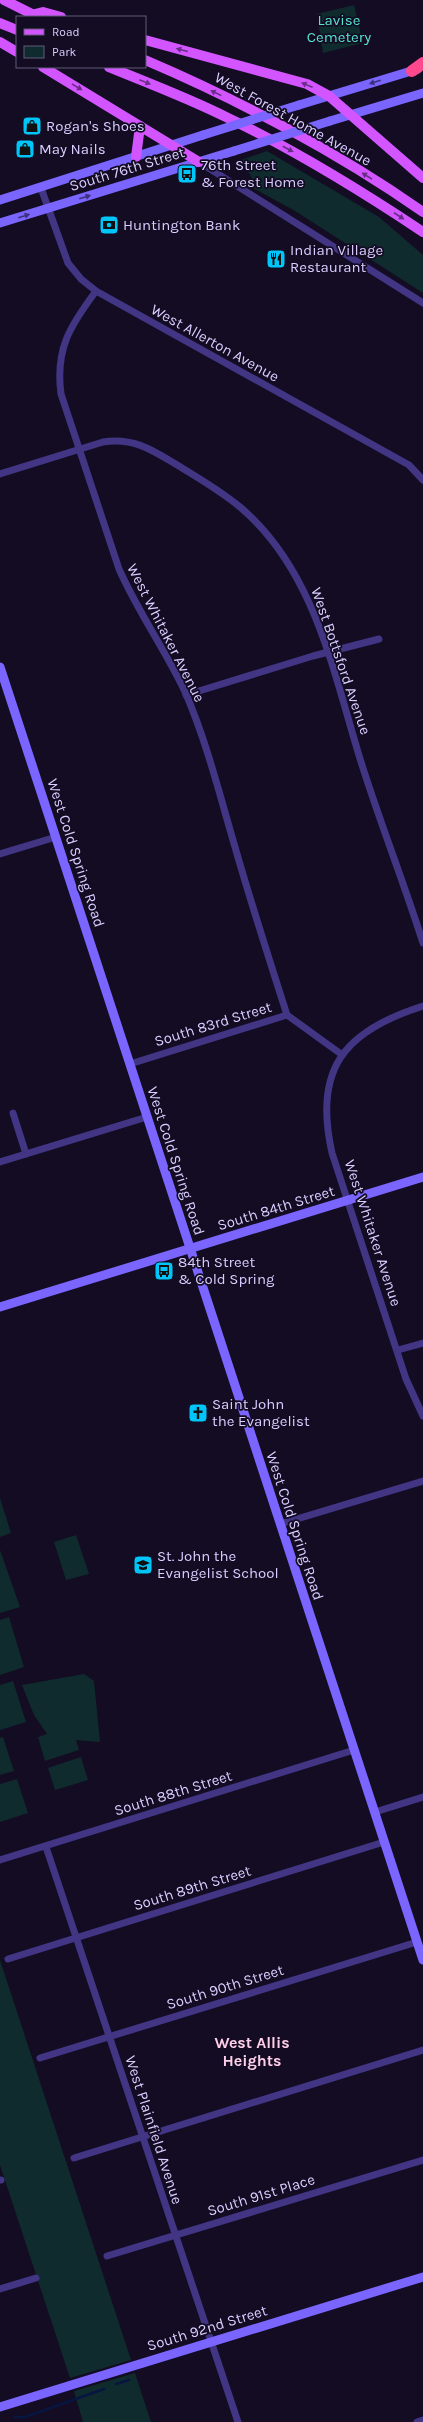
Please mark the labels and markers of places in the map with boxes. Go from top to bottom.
shop icon: Rogan's Shoes [21,115,43,137]
place label: Rogan's Shoes [46,117,145,135]
shop icon: May Nails [14,138,36,160]
place label: May Nails [39,140,106,158]
place label: 76th Street & Forest Home [201,156,304,191]
bus stop icon: 76th Street & Forest Home [176,163,198,185]
bank icon: Huntington Bank [98,214,120,236]
place label: Huntington Bank [123,216,240,234]
place label: Indian Village Restaurant [290,241,383,276]
restaurant icon: Indian Village Restaurant [265,248,287,270]
place label: 84th Street & Cold Spring [178,1253,275,1288]
bus stop icon: 84th Street & Cold Spring [153,1260,175,1282]
place label: Saint John the Evangelist [212,1395,310,1430]
church icon: Saint John the Evangelist [187,1402,209,1424]
place label: St. John the Evangelist School [157,1547,279,1582]
school or university icon: St. John the Evangelist School [132,1554,154,1576]

